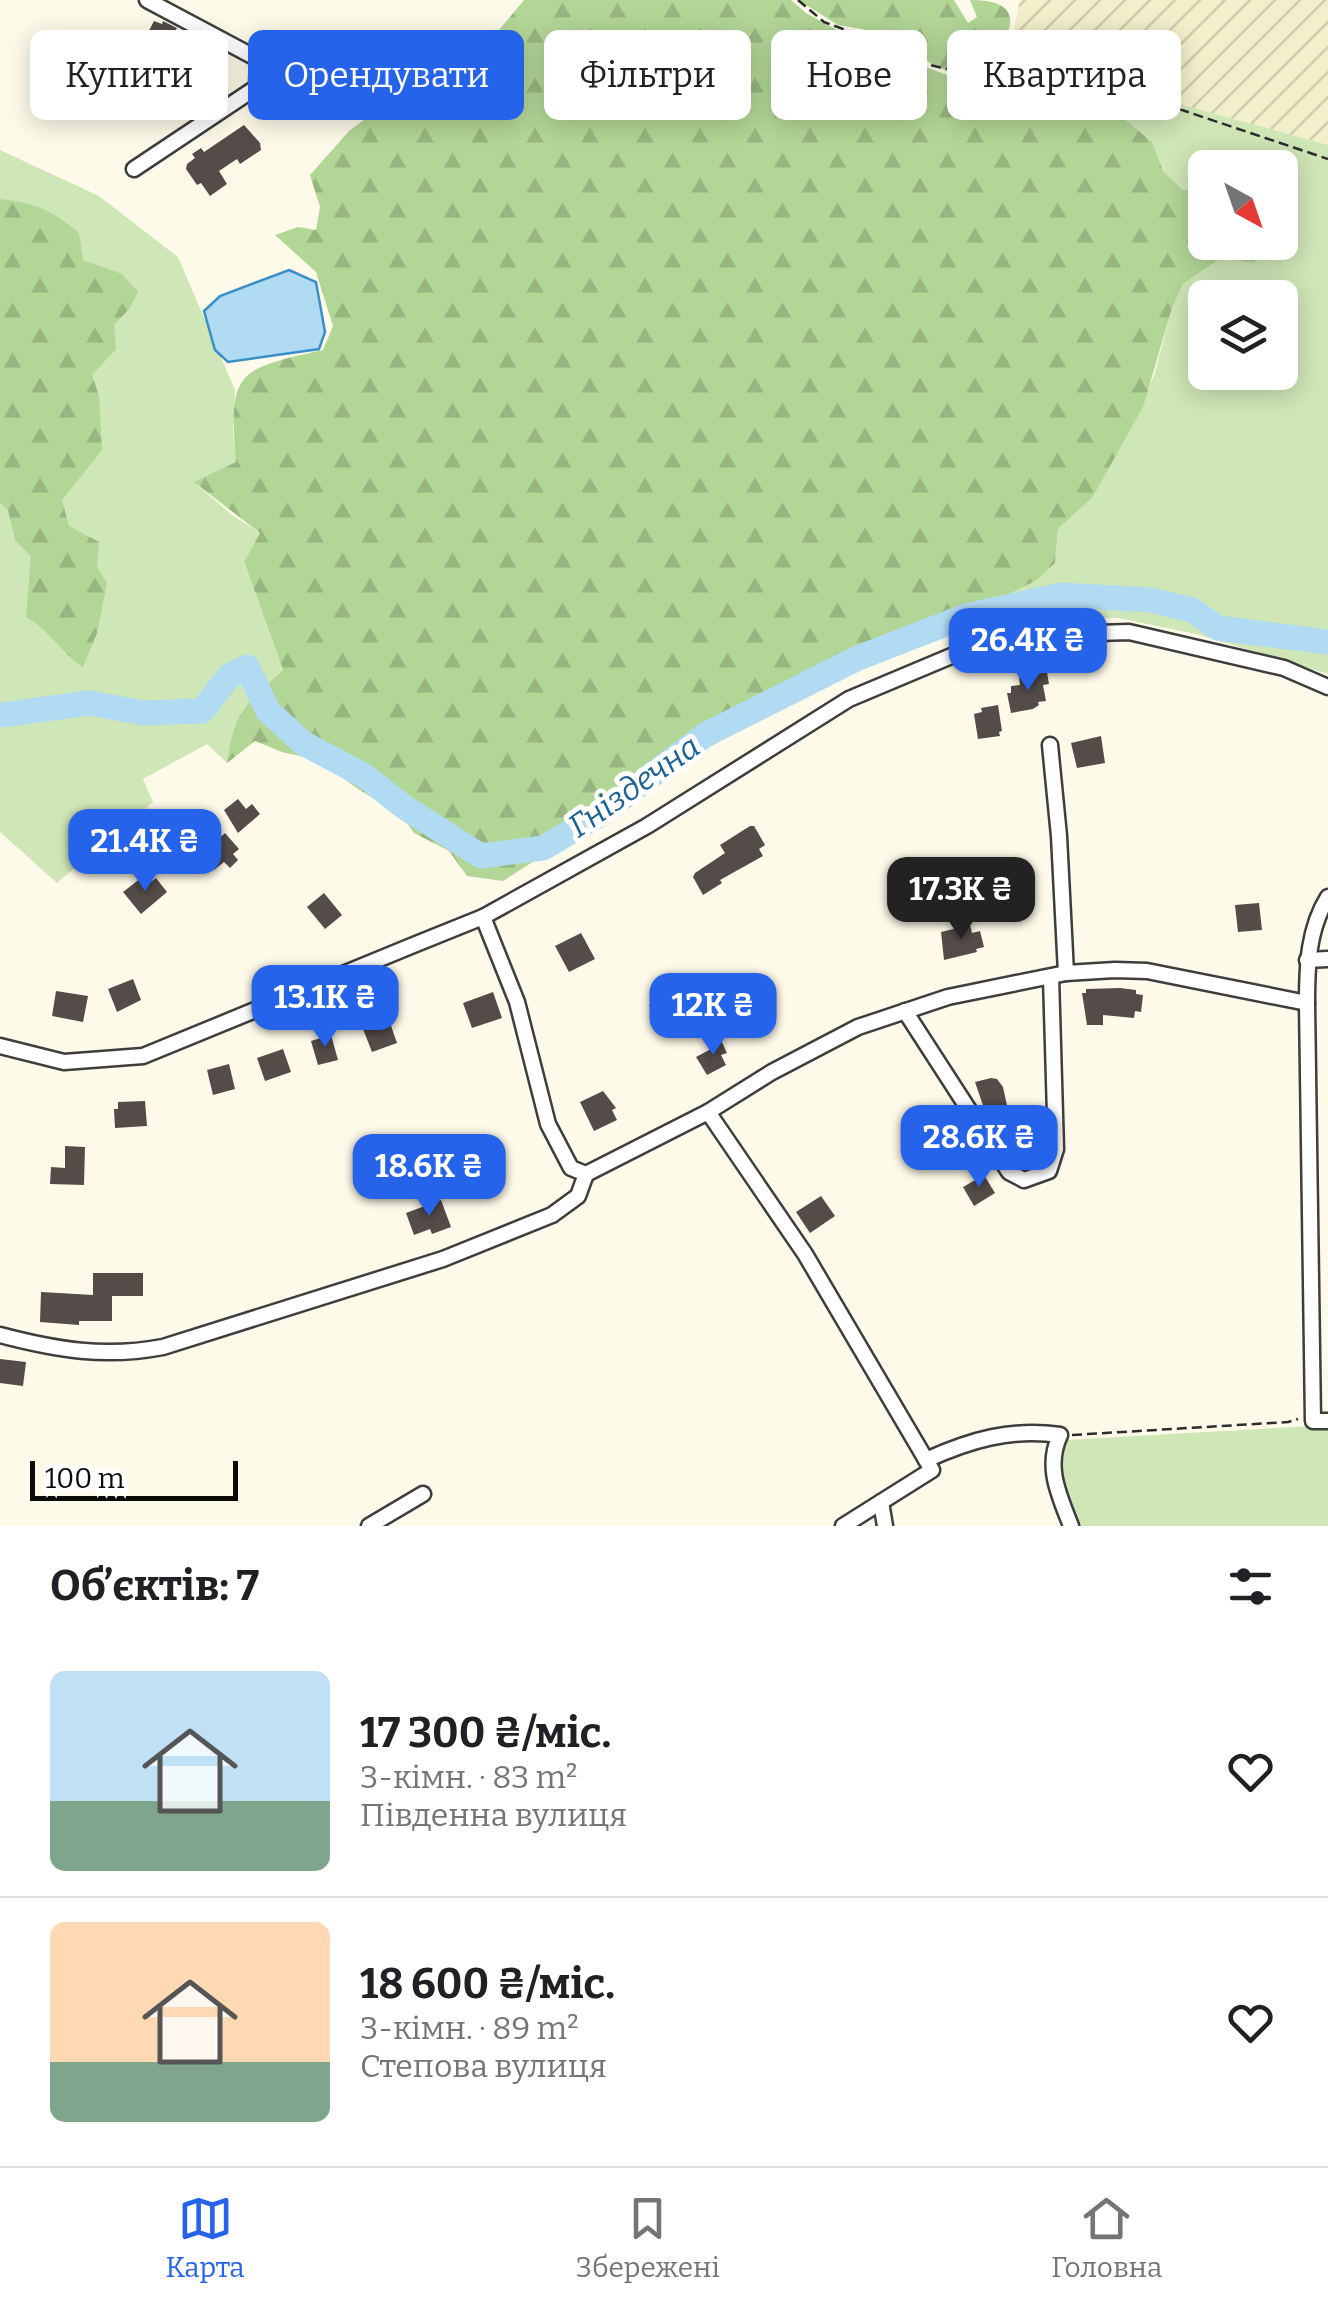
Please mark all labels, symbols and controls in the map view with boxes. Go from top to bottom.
chip: Купити [30,30,228,120]
chip: Орендувати [248,30,524,120]
chip: Фільтри [544,30,751,120]
chip: Нове [771,30,927,120]
chip: Квартира [947,30,1181,120]
north arrow [1188,150,1298,260]
map controls [1188,150,1298,390]
button: layers [1188,280,1298,390]
pin: 26.4K ₴ [936,608,1120,693]
text: 26.4K ₴ [971,621,1085,659]
water label: Гніздечна [561,727,707,845]
pin: 21.4K ₴ [53,809,237,894]
text: 21.4K ₴ [90,822,200,860]
pin: 17.3K ₴ [869,857,1053,942]
text: 17.3K ₴ [909,870,1013,908]
pin: 13.1K ₴ [233,965,417,1050]
pin: 12K ₴ [643,973,783,1058]
text: 13.1K ₴ [274,978,376,1016]
text: 12K ₴ [672,986,754,1024]
pin: 28.6K ₴ [887,1105,1071,1190]
text: 28.6K ₴ [923,1118,1035,1156]
pin: 18.6K ₴ [337,1134,521,1219]
text: 18.6K ₴ [375,1147,483,1185]
scale bar [30,1456,238,1500]
text: 100 m [45,1462,125,1495]
icon: filters [1223,1559,1278,1614]
text: Об’єктів: 7 [50,1561,259,1611]
text: 17 300 ₴/міс. [360,1708,611,1758]
icon: home [130,1711,250,1831]
icon: heart [1223,1744,1278,1799]
text: 3-кімн. · 83 m² [360,1758,577,1796]
text: Південна вулиця [360,1796,627,1834]
text: 18 600 ₴/міс. [360,1959,615,2009]
icon: home [130,1962,250,2082]
icon: heart [1223,1995,1278,2050]
text: 3-кімн. · 89 m² [360,2009,579,2047]
text: Степова вулиця [360,2047,607,2085]
tab: Карта [166,2191,245,2284]
tab: Збережені [576,2191,720,2284]
tab: Головна [1051,2191,1162,2284]

